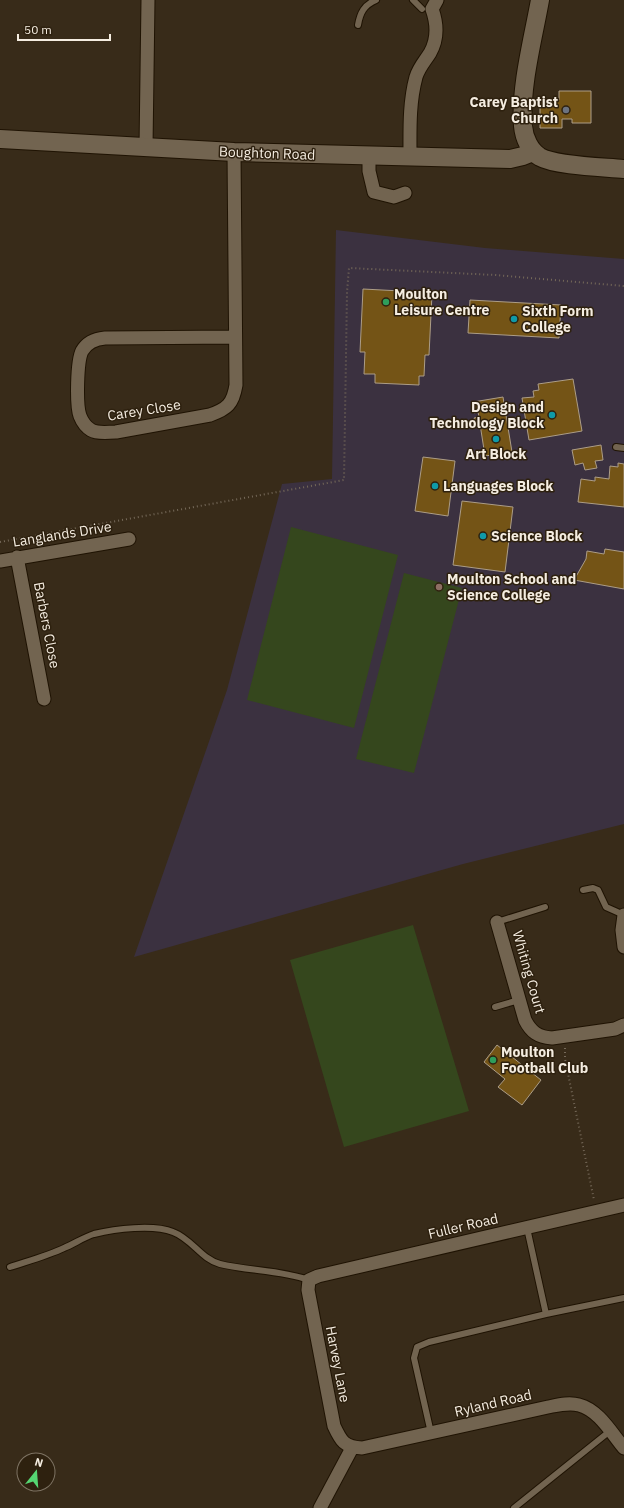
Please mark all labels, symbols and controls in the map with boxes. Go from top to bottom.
scale bar [18,16,110,42]
text: 50 m [24,22,52,37]
place label: Carey Baptist Church [469,93,558,127]
marker: Carey Baptist Church [561,105,571,115]
street label: Boughton Road [219,142,315,164]
place label: Moulton Leisure Centre [394,285,490,319]
marker: Moulton Leisure Centre [381,297,391,307]
place label: Sixth Form College [522,302,593,336]
marker: Sixth Form College [509,314,519,324]
street label: Carey Close [106,395,182,425]
place label: Design and Technology Block [430,398,545,432]
marker: Design and Technology Block [547,410,557,420]
marker: Art Block [491,434,501,444]
place label: Art Block [466,445,527,463]
place label: Languages Block [443,477,554,495]
marker: Languages Block [430,481,440,491]
street label: Langlands Drive [11,517,113,551]
place label: Science Block [491,527,583,545]
marker: Science Block [478,531,488,541]
place label: Moulton School and Science College [447,570,576,604]
street label: Barbers Close [30,580,64,670]
marker: Moulton School and Science College [434,582,444,592]
street label: Whiting Court [509,928,549,1016]
place label: Moulton Football Club [501,1043,588,1077]
marker: Moulton Football Club [488,1055,498,1065]
street label: Fuller Road [426,1209,500,1243]
street label: Harvey Lane [322,1324,354,1404]
street label: Ryland Road [453,1385,533,1421]
north arrow [16,1452,56,1492]
text: N [33,1455,45,1470]

